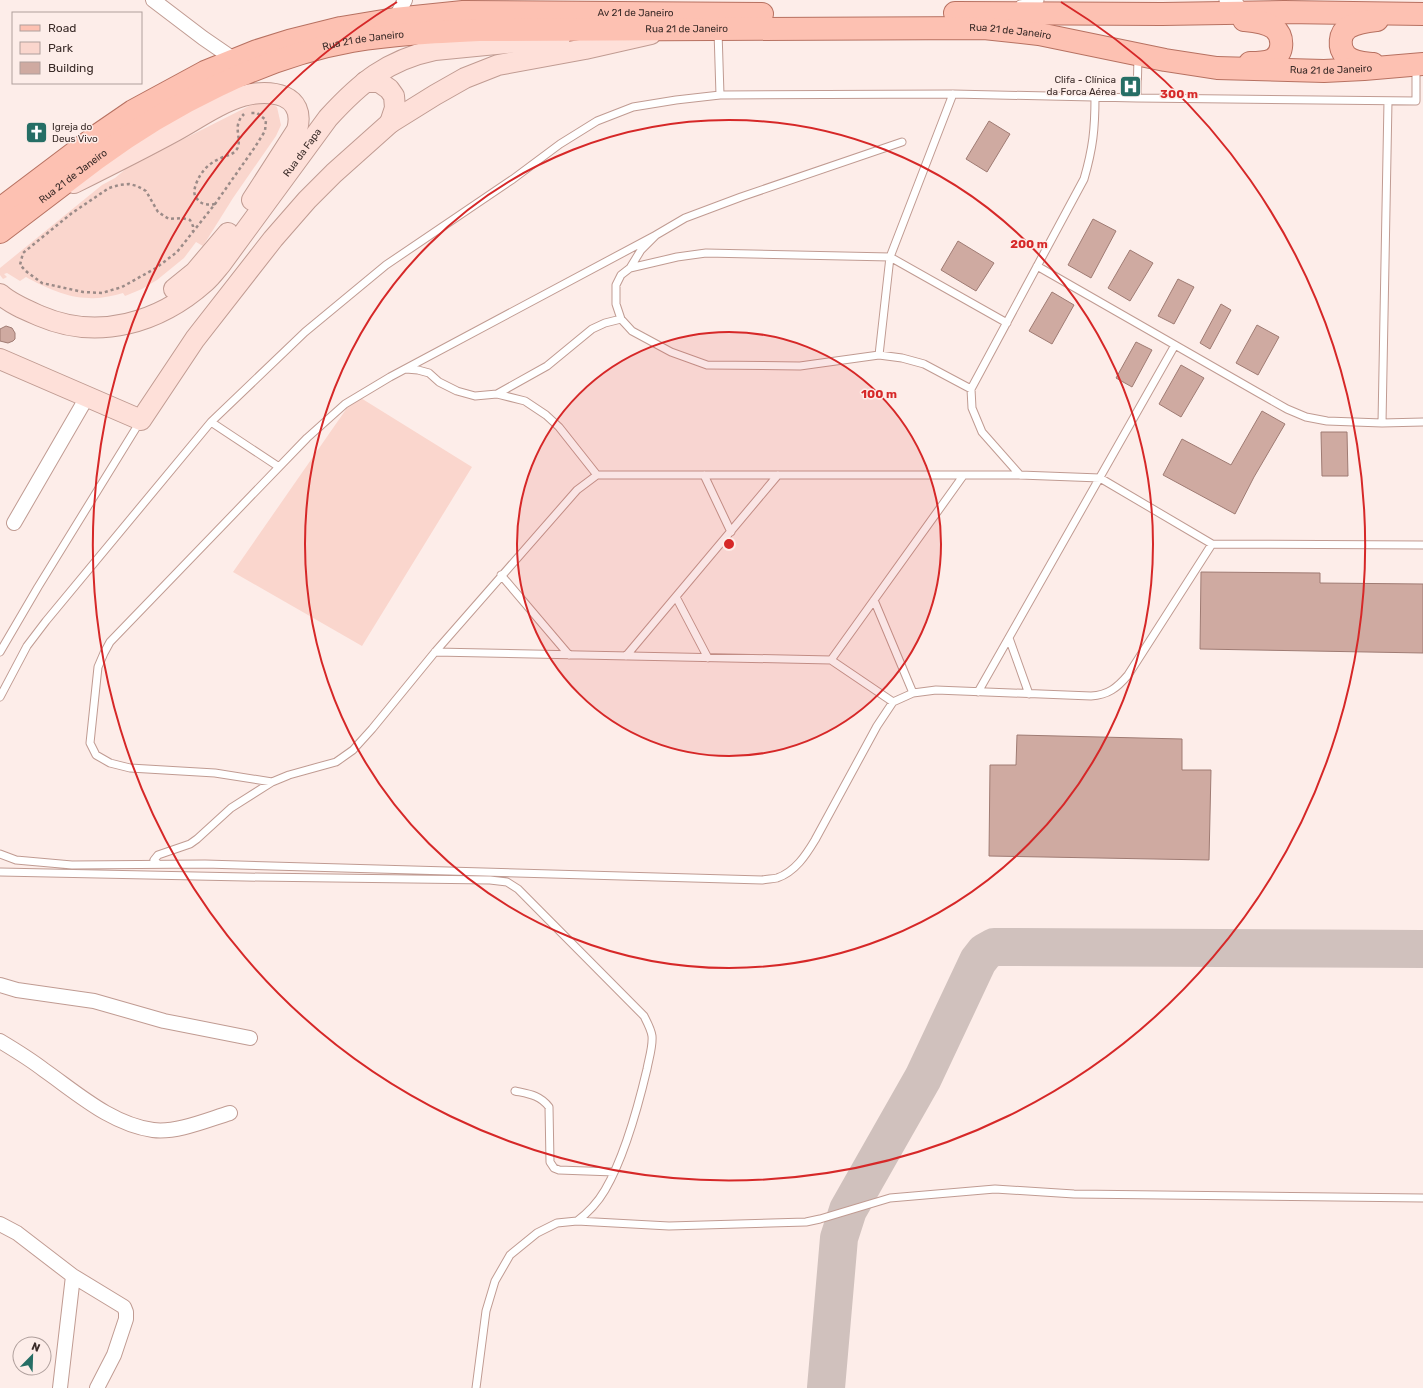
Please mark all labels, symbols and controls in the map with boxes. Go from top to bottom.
street label: Av 21 de Janeiro [597,7,674,19]
legend [12,12,142,84]
text: Road [48,21,76,35]
street label: Rua 21 de Janeiro [969,22,1053,42]
street label: Rua 21 de Janeiro [645,23,728,35]
street label: Rua 21 de Janeiro [321,29,405,53]
text: Park [48,41,74,55]
text: Building [48,61,94,75]
street label: Rua 21 de Janeiro [1290,62,1373,77]
hospital icon: Clifa - Clínica da Forca Aérea [1118,73,1144,99]
place label: Clifa - Clínica da Forca Aérea [1047,74,1116,98]
text: 300 m [1160,87,1198,101]
church icon: Igreja do Deus Vivo [23,120,49,146]
place label: Igreja do Deus Vivo [52,121,98,145]
street label: Rua da Fapa [281,126,324,179]
street label: Rua 21 de Janeiro [37,147,110,206]
text: 200 m [1010,237,1048,251]
text: 100 m [861,387,897,401]
centre of rings [722,537,736,551]
north arrow [12,1336,52,1376]
text: N [30,1340,42,1355]

